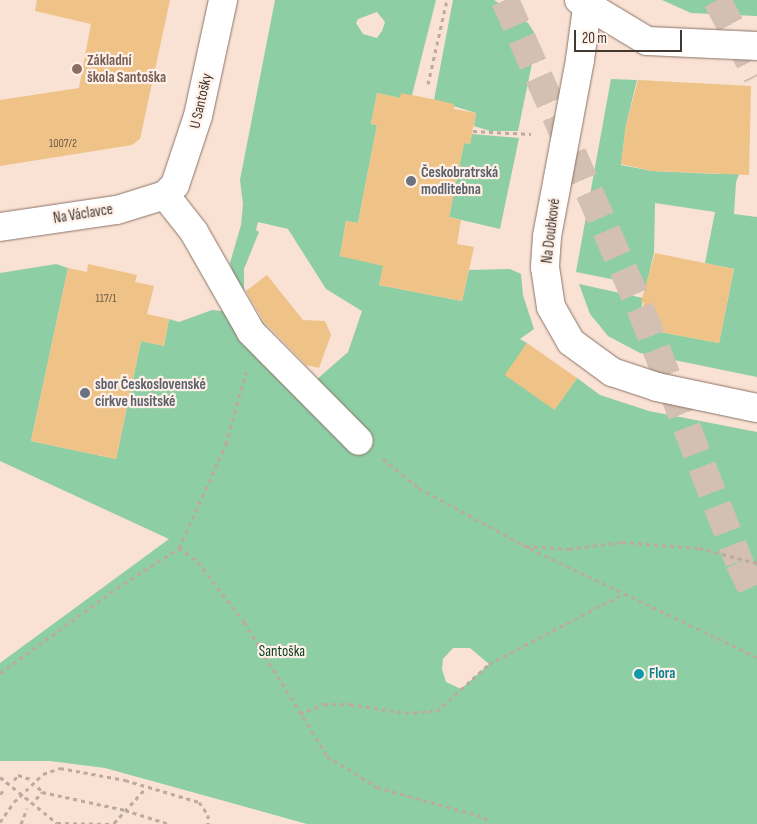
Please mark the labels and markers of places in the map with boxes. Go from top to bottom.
place label: Základní škola Santoška [87,51,166,86]
marker: Základní škola Santoška [71,63,83,75]
place label: Českobratrská modlitebna [421,163,498,198]
marker: Českobratrská modlitebna [405,175,417,187]
place label: sbor Československé církve husitské [95,375,206,410]
marker: sbor Československé církve husitské [79,387,91,399]
place label: Flora [649,665,675,683]
marker: Flora [633,668,645,680]

